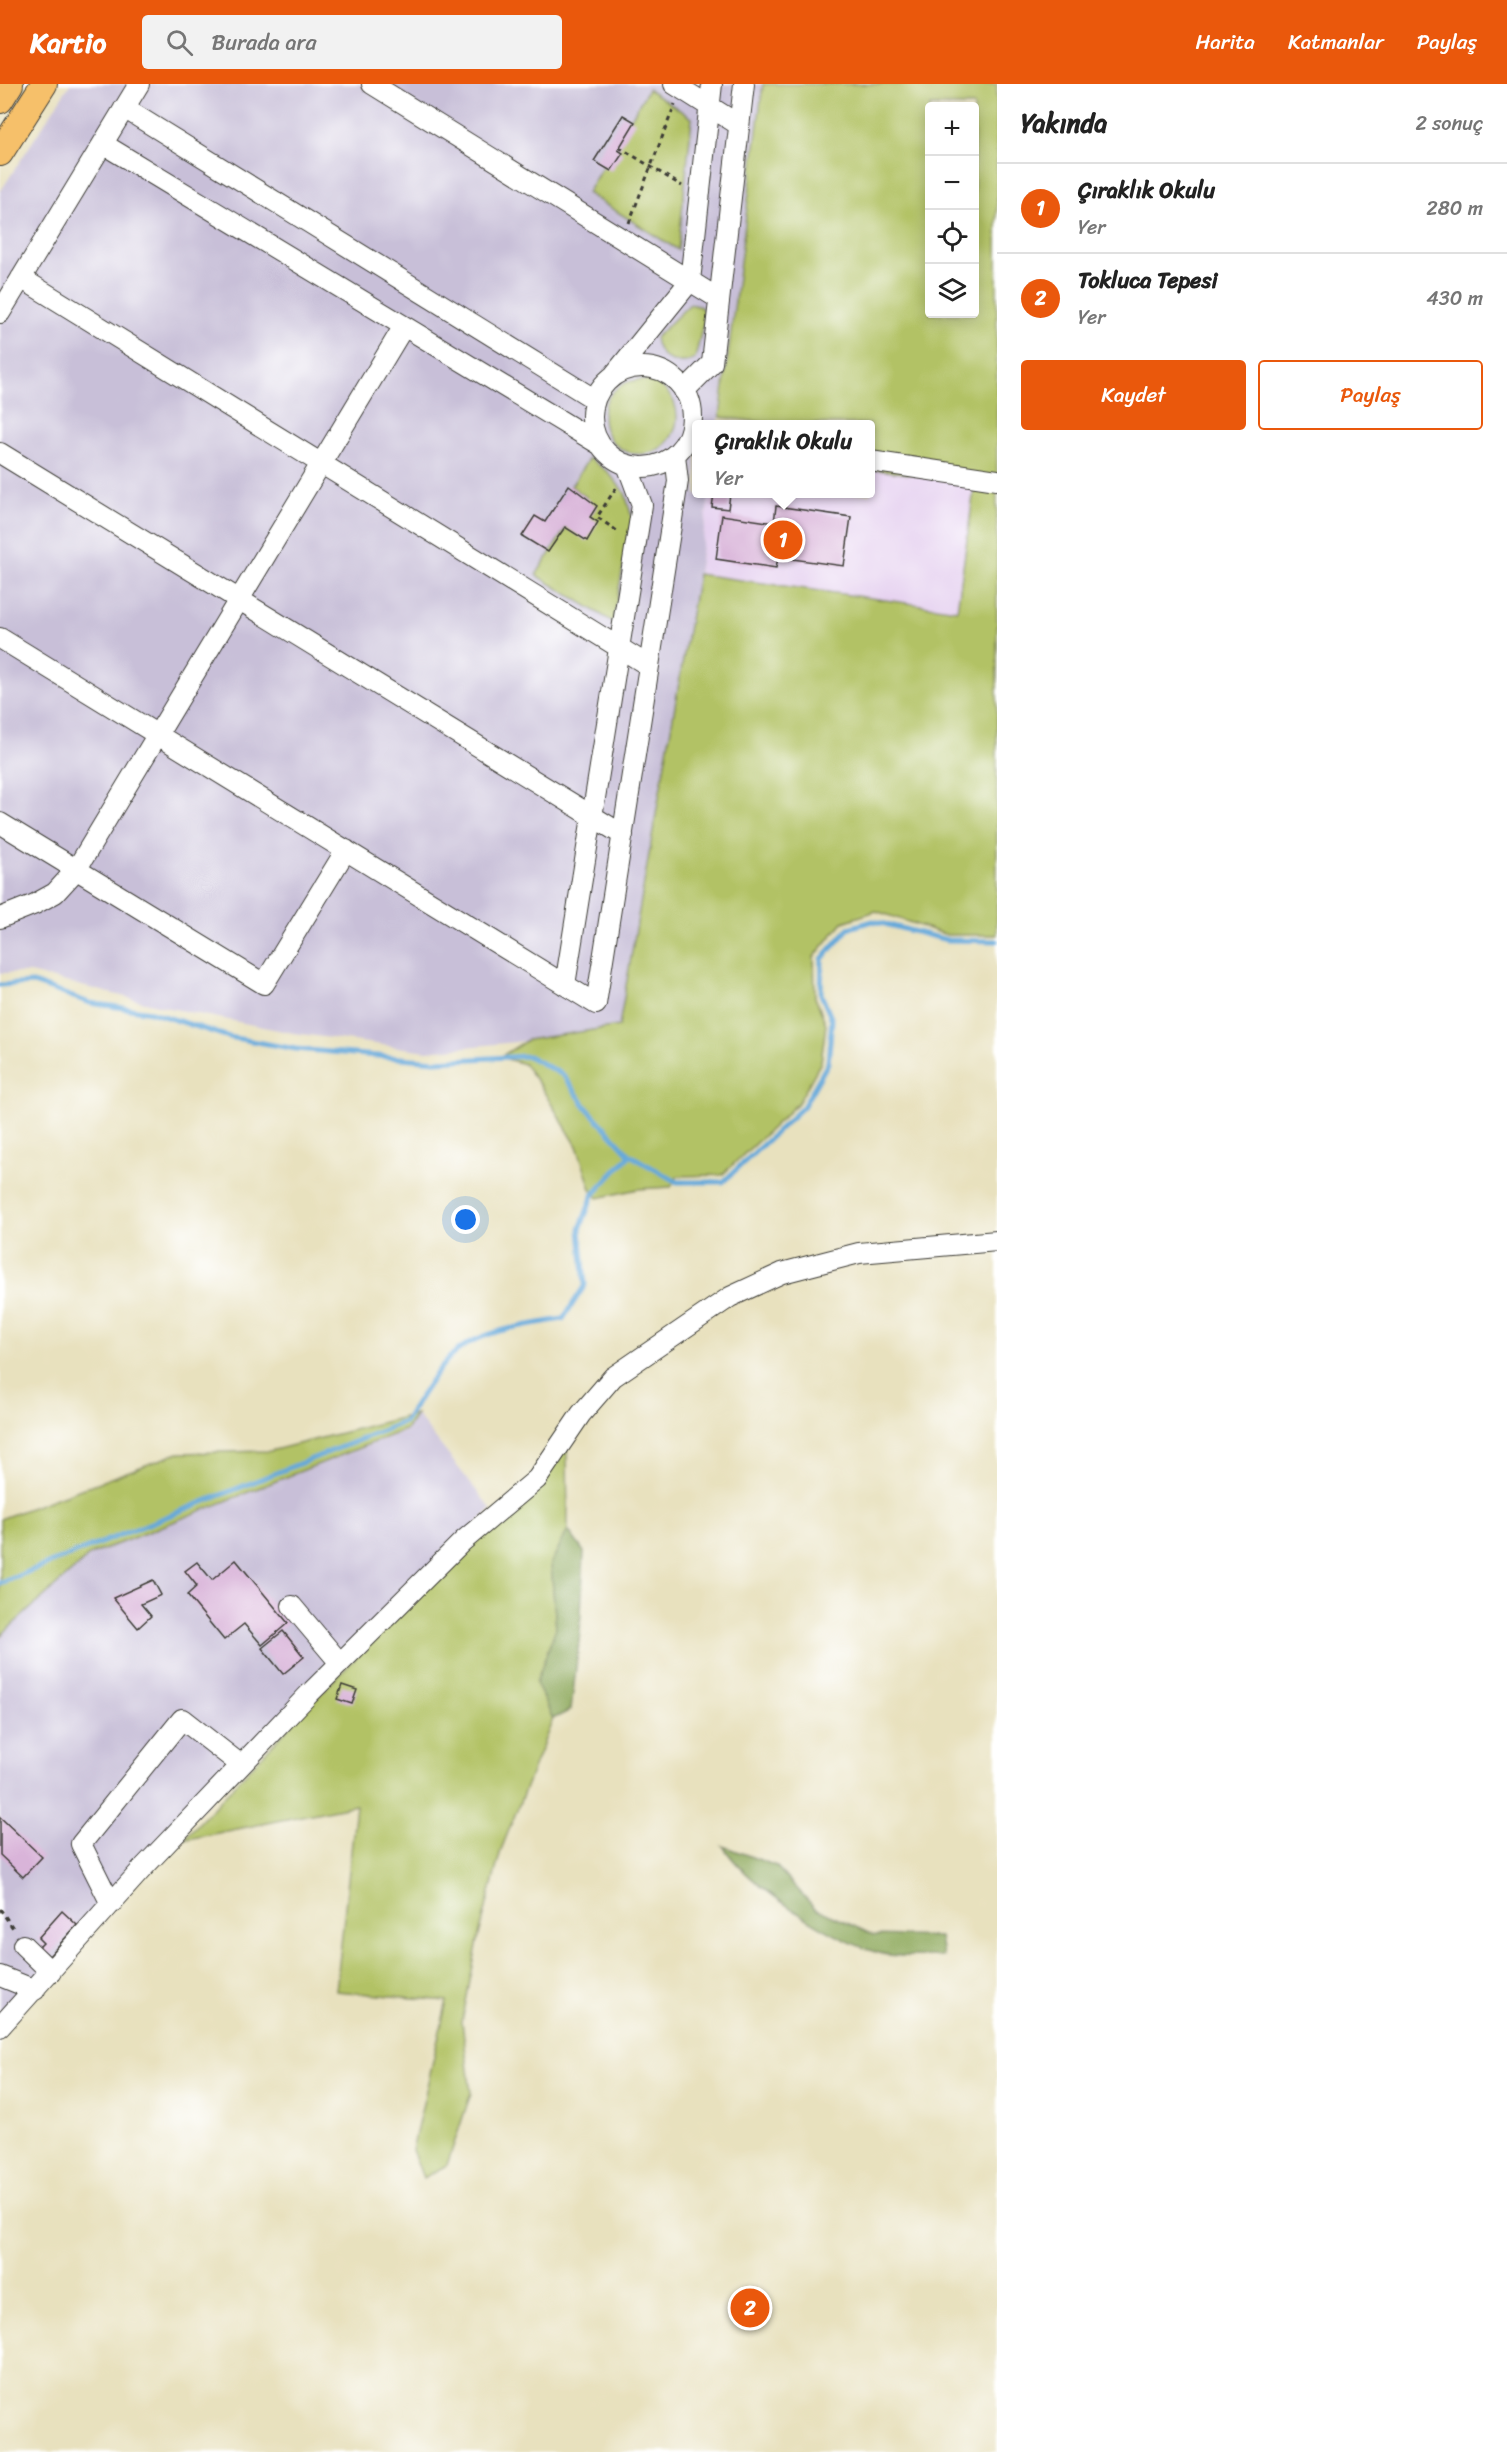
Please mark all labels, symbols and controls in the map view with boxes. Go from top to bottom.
search box [142,15,562,69]
text: Kartio [30,18,106,67]
text: Burada ara [211,23,317,62]
text: Harita [1195,23,1255,61]
text: Katmanlar [1288,23,1384,61]
text: Paylaş [1417,23,1477,61]
icon: search [163,26,196,59]
text: Yakında [1021,100,1107,146]
map controls [925,102,979,318]
button: + [925,102,979,156]
text: 2 sonuç [1415,106,1483,141]
button: − [925,156,979,210]
text: Çıraklık Okulu [1078,171,1215,210]
text: 1 [1036,191,1045,226]
text: 280 m [1426,191,1483,226]
button: locate [925,210,979,264]
text: Yer [1078,210,1105,245]
text: Tokluca Tepesi [1078,261,1218,300]
button: layers [925,264,979,318]
text: 2 [1035,281,1046,316]
text: 430 m [1426,281,1483,316]
text: Yer [1078,300,1105,335]
button: Kaydet [1021,360,1246,430]
button: Paylaş [1258,360,1483,430]
popup [692,420,875,498]
text: Çıraklık Okulu [715,422,852,461]
text: Yer [715,461,742,496]
pin: 1 [764,518,802,562]
your location [451,1205,480,1234]
pin: 2 [730,2286,770,2330]

